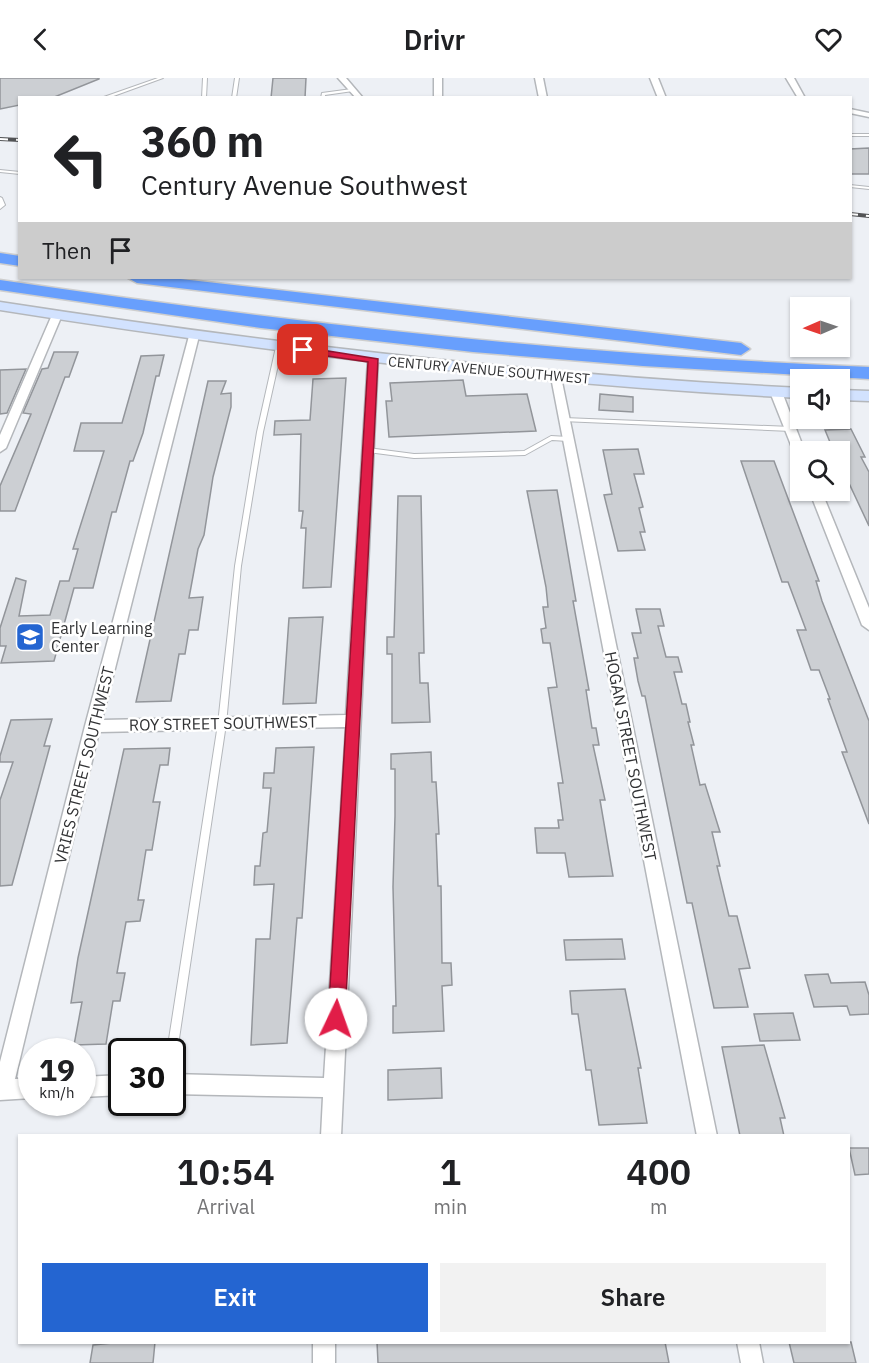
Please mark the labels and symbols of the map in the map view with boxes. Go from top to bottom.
north arrow [790,297,850,357]
pin [277,324,328,375]
street label: CENTURY AVENUE SOUTHWEST [387,352,591,388]
place label: Early Learning Center [51,618,153,656]
school or university icon: Early Learning Center [14,621,46,653]
street label: HOGAN STREET SOUTHWEST [601,650,661,862]
street label: VRIES STREET SOUTHWEST [50,664,118,866]
street label: ROY STREET SOUTHWEST [129,711,317,735]
position arrow [304,987,368,1051]
speed limit sign: 30 [108,1038,186,1116]

